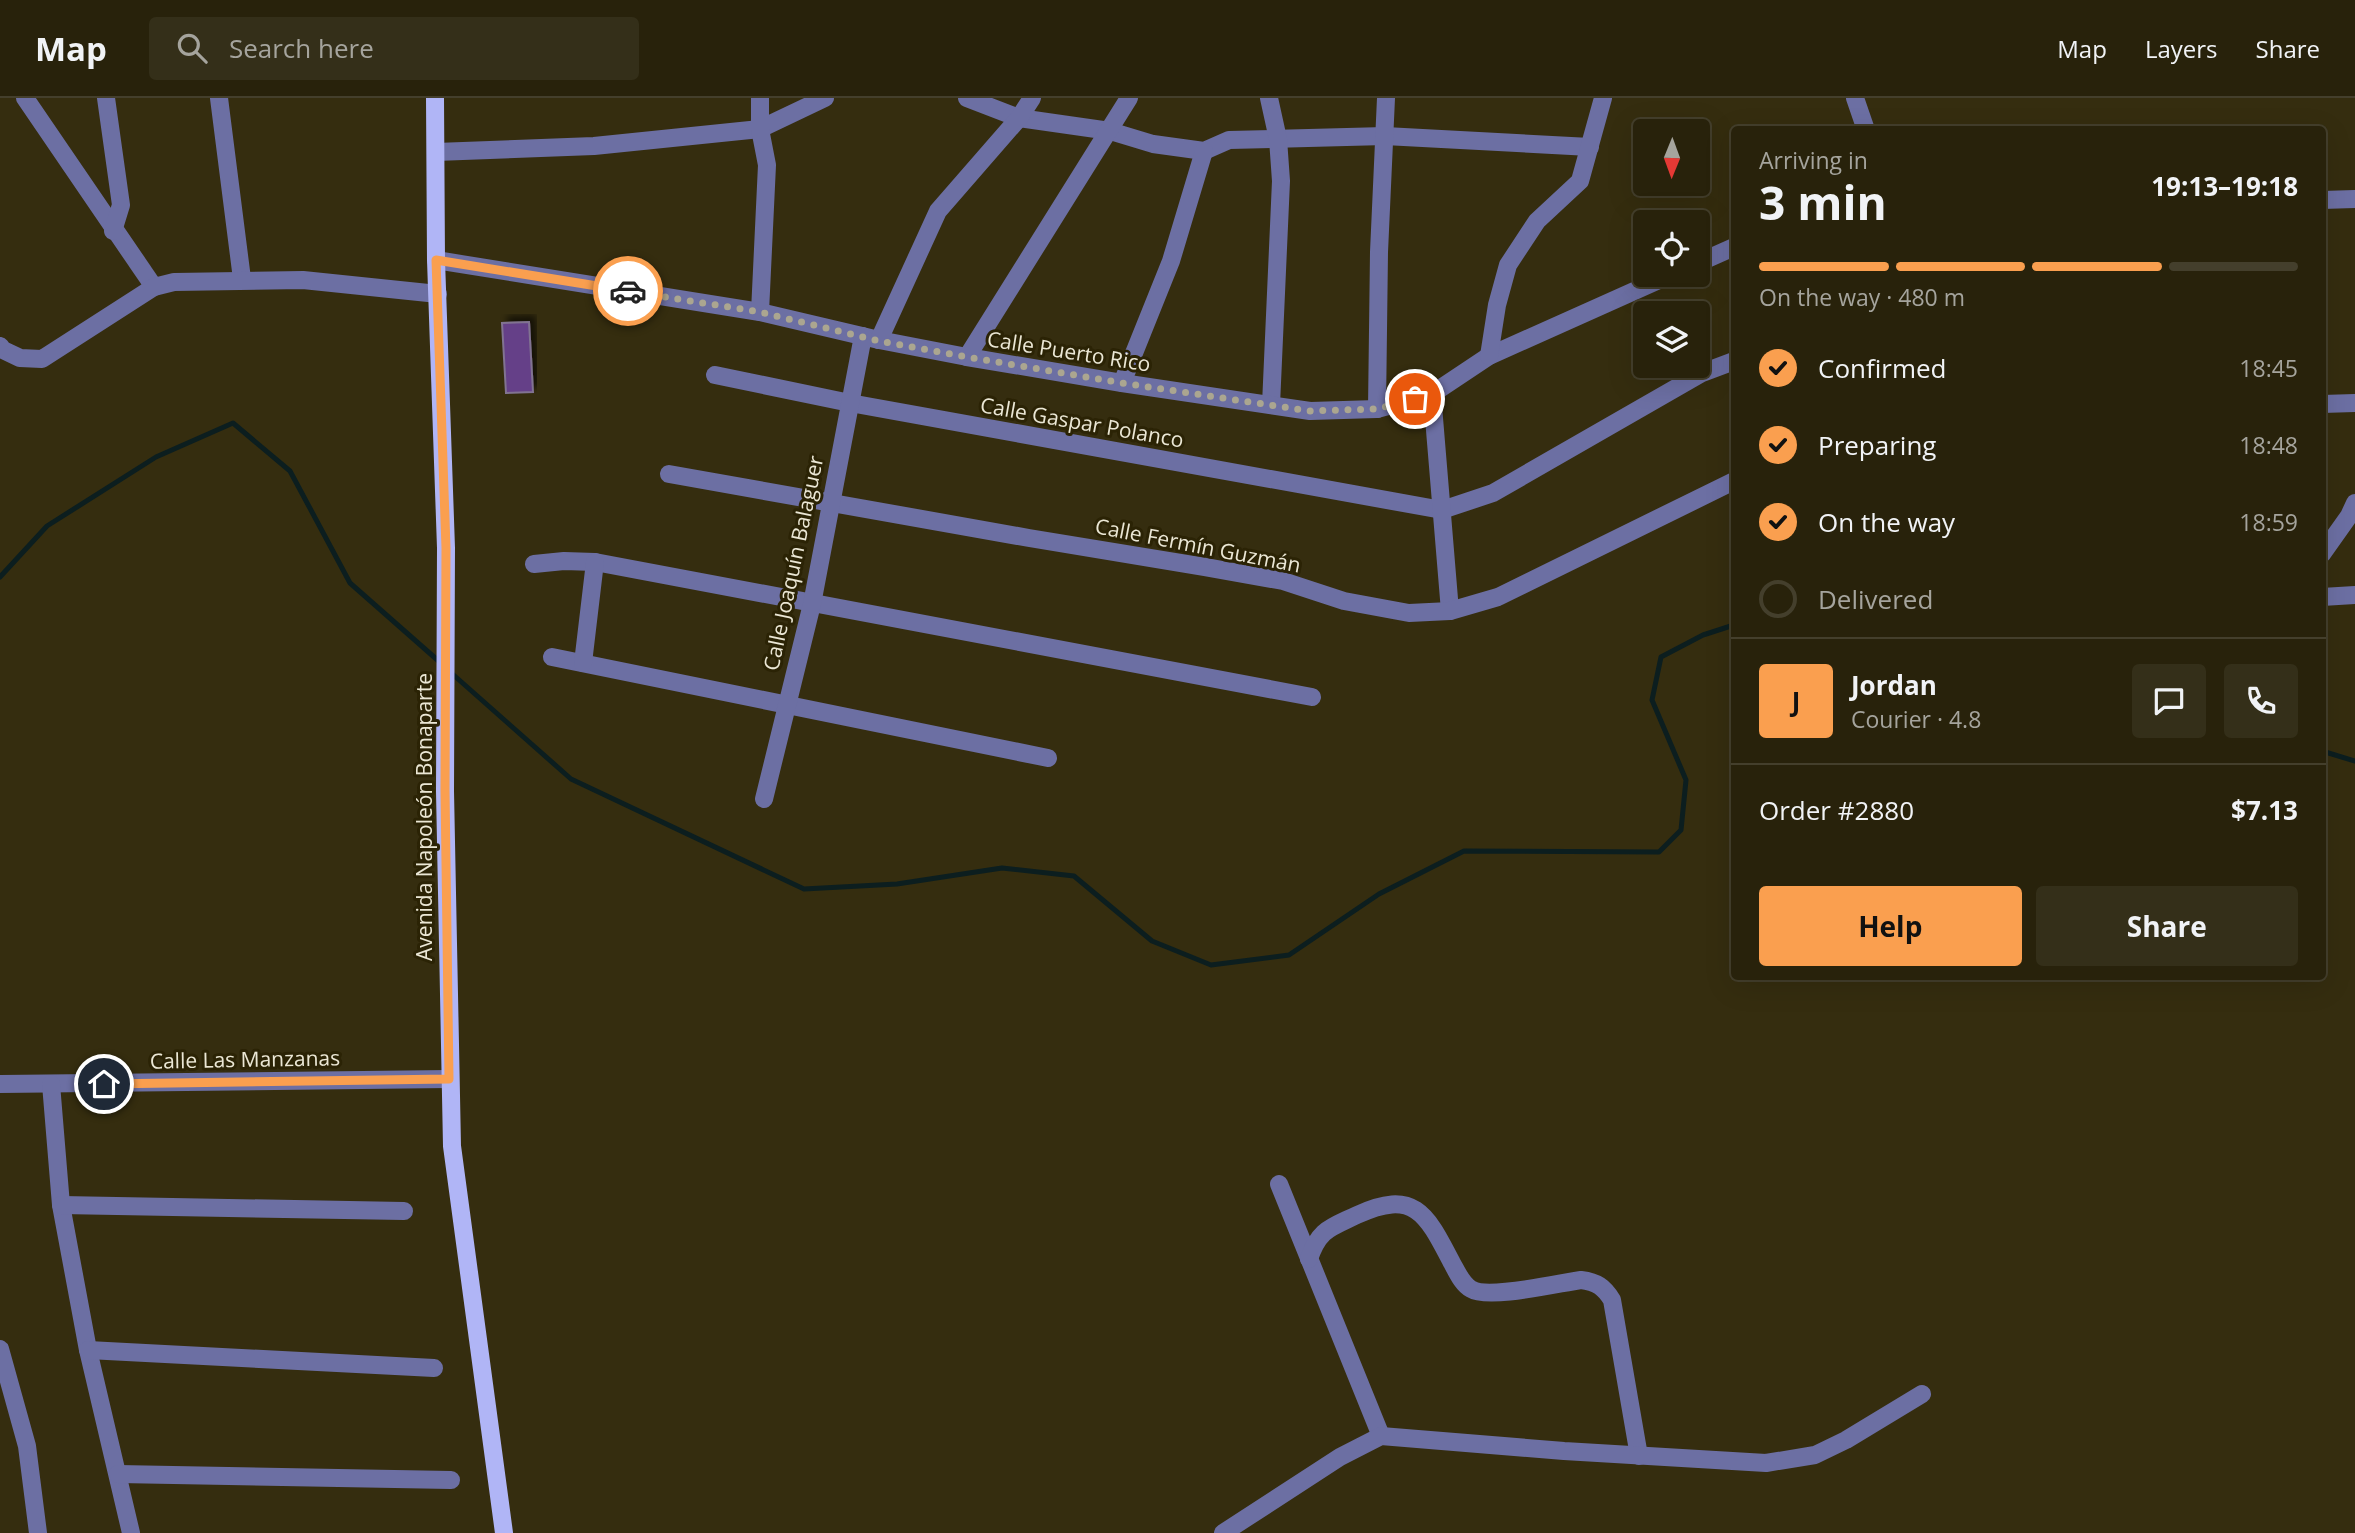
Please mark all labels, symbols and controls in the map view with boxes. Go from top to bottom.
search box [149,17,639,80]
text: Map [35,26,107,71]
icon: search [173,29,211,67]
text: Search here [229,30,374,66]
text: Map [2057,32,2107,65]
text: Layers [2145,32,2218,65]
text: Share [2256,32,2320,65]
north arrow [1633,119,1710,196]
map controls [1633,119,1710,378]
text: Arriving in [1759,144,1868,176]
text: 19:13–19:18 [2151,168,2298,204]
text: 3 min [1759,171,1887,233]
button: locate [1633,210,1710,287]
courier [593,256,663,326]
icon: car [609,272,647,310]
text: On the way · 480 m [1759,281,1965,313]
button: layers [1633,301,1710,378]
street label: Calle Puerto Rico [985,324,1153,378]
icon: check [1759,349,1797,387]
text: Confirmed [1818,350,1946,386]
text: 18:45 [2239,352,2298,384]
pin [1385,369,1445,429]
icon: bag [1396,380,1434,418]
street label: Calle Gaspar Polanco [978,390,1186,454]
icon: check [1759,426,1797,464]
text: Preparing [1818,427,1936,463]
text: 18:48 [2239,429,2298,461]
street label: Calle Joaquín Balaguer [757,453,830,673]
icon: check [1759,503,1797,541]
text: On the way [1818,504,1955,540]
text: 18:59 [2239,506,2298,538]
street label: Calle Fermín Guzmán [1093,511,1303,579]
text: Delivered [1818,581,1933,617]
button: chat [2132,664,2206,738]
button: phone [2224,664,2298,738]
text: Jordan [1851,667,1937,703]
street label: Avenida Napoleón Bonaparte [410,673,438,961]
text: J [1792,683,1800,719]
text: Courier · 4.8 [1851,703,1981,735]
text: Order #2880 [1759,792,1914,828]
text: $7.13 [2231,792,2298,828]
button: Help [1759,886,2022,966]
button: Share [2036,886,2298,966]
street label: Calle Las Manzanas [150,1043,340,1075]
pin [74,1054,134,1114]
icon: home [85,1065,123,1103]

